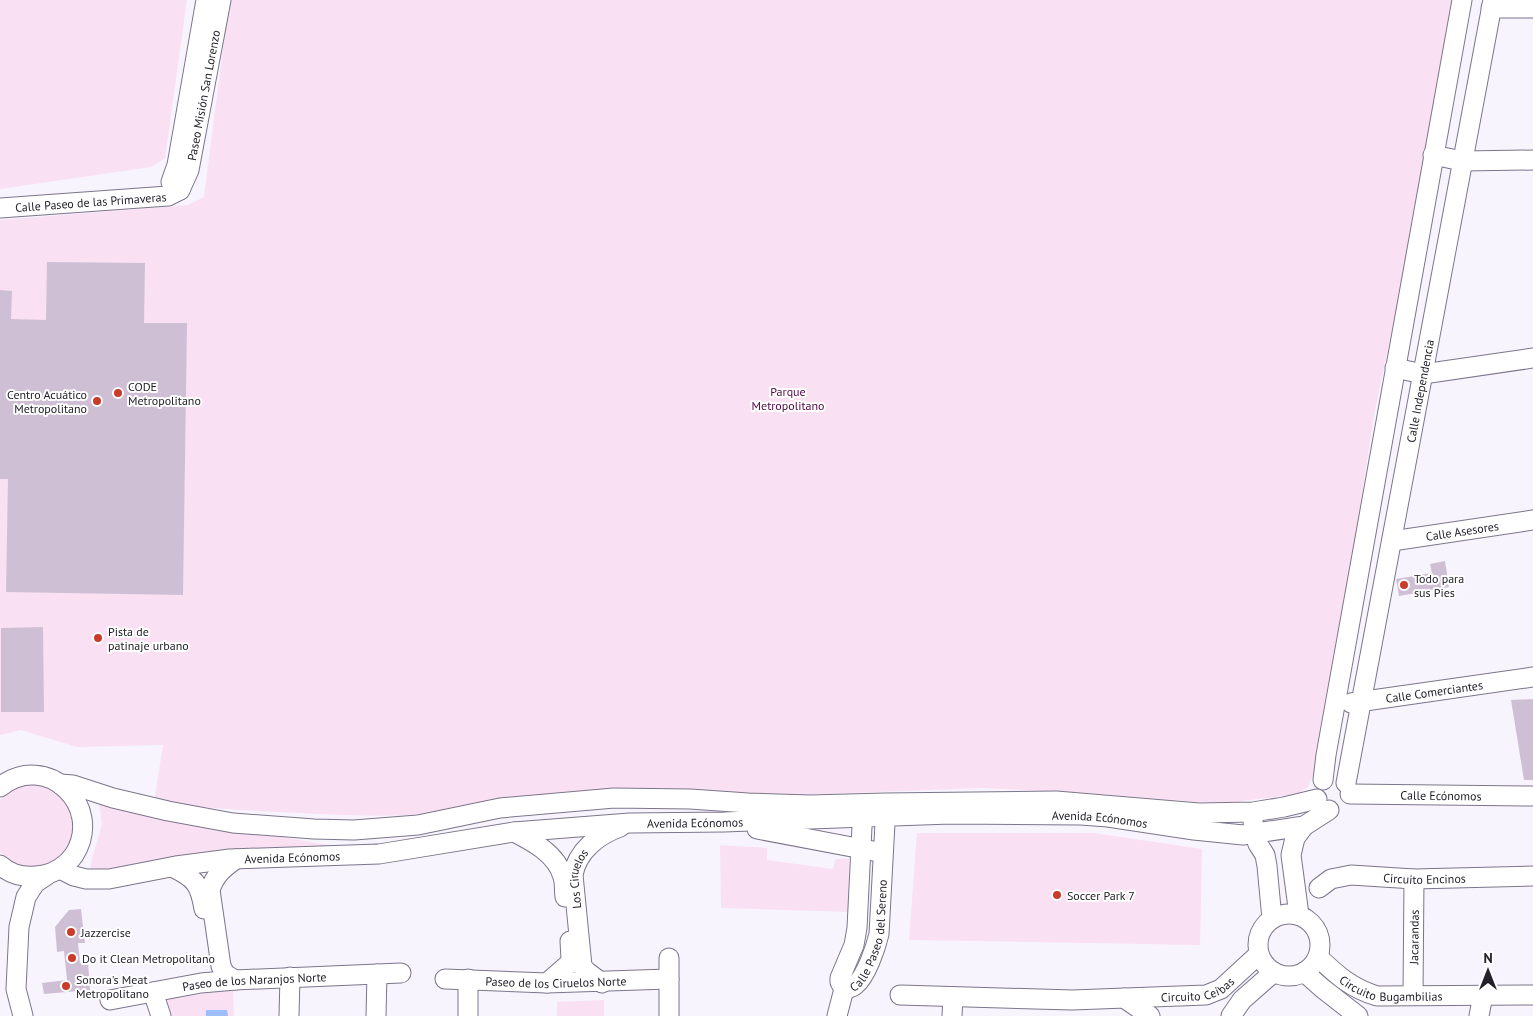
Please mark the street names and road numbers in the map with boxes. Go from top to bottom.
street label: Paseo Misión San Lorenzo [183,29,223,162]
street label: Calle Paseo de las Primaveras [15,189,167,214]
street label: Calle Independencia [1403,338,1437,444]
street label: Calle Asesores [1425,518,1500,543]
street label: Calle Comerciantes [1385,677,1484,705]
street label: Calle Ecónomos [1400,787,1482,803]
street label: Avenida Ecónomos [1052,807,1149,830]
street label: Avenida Ecónomos [647,814,743,830]
street label: Los Ciruelos [565,845,591,909]
street label: Avenida Ecónomos [244,848,341,866]
street label: Circuito Encinos [1383,870,1466,887]
street label: Calle Paseo del Sereno [847,879,889,994]
street label: Jacarandas [1406,909,1421,966]
street label: Paseo de los Naranjos Norte [181,969,327,994]
street label: Circuito Bugambilias [1337,972,1443,1004]
street label: Paseo de los Ciruelos Norte [485,973,627,991]
street label: Circuito Ceibas [1161,973,1237,1004]

